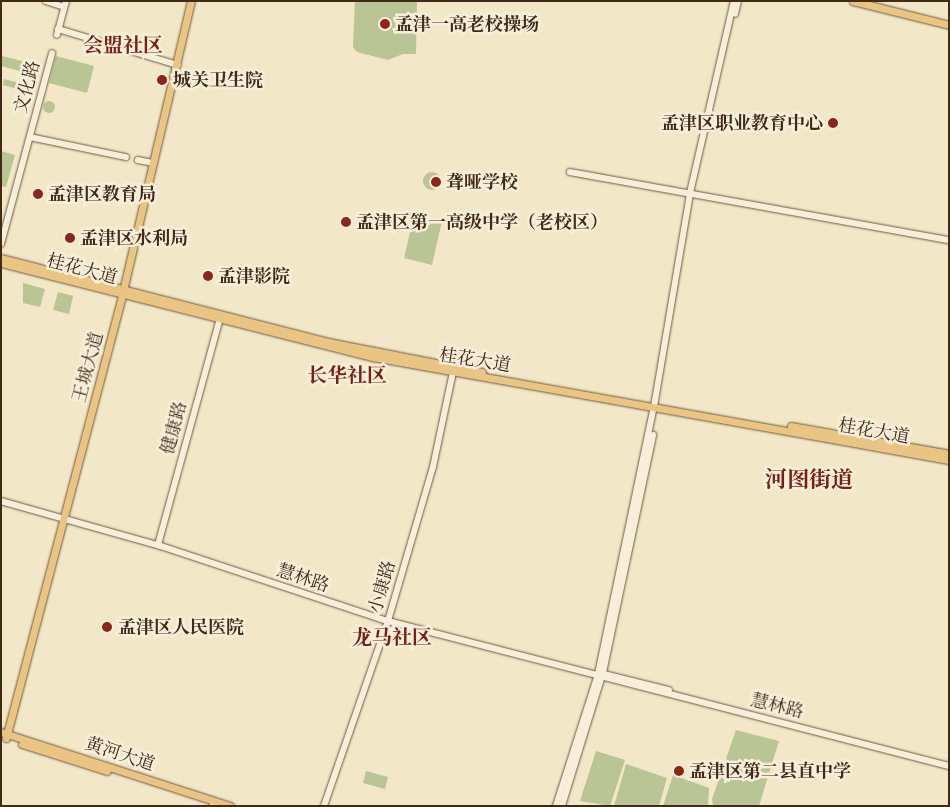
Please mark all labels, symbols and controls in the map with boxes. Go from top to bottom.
place label: 孟津一高老校操场 [395,13,539,35]
marker: 孟津一高老校操场 [379,18,391,30]
district label: 会盟社区 [83,33,163,57]
street label: 文化路 [10,58,44,116]
place label: 城关卫生院 [173,69,263,91]
marker: 城关卫生院 [155,73,169,87]
place label: 孟津区职业教育中心 [661,112,823,134]
marker: 孟津区职业教育中心 [827,117,839,129]
place label: 聋哑学校 [446,171,518,193]
marker: 聋哑学校 [430,176,442,188]
place label: 孟津区教育局 [48,183,156,205]
marker: 孟津区教育局 [32,188,44,200]
place label: 孟津区第一高级中学（老校区） [356,211,608,233]
marker: 孟津区第一高级中学（老校区） [340,216,352,228]
place label: 孟津区水利局 [80,227,188,249]
marker: 孟津区水利局 [64,232,76,244]
street label: 桂花大道 [44,249,120,289]
place label: 孟津影院 [218,265,290,287]
marker: 孟津影院 [202,270,214,282]
street label: 王城大道 [68,329,108,405]
street label: 桂花大道 [438,344,512,376]
district label: 长华社区 [307,363,387,387]
street label: 健康路 [157,399,191,457]
street label: 桂花大道 [837,414,911,448]
district label: 河图街道 [765,468,853,494]
street label: 小康路 [364,558,400,616]
street label: 慧林路 [274,559,332,597]
place label: 孟津区人民医院 [118,616,244,638]
marker: 孟津区人民医院 [100,620,114,634]
district label: 龙马社区 [352,625,432,649]
street label: 慧林路 [748,689,806,723]
street label: 黄河大道 [82,733,158,775]
place label: 孟津区第二县直中学 [689,760,851,782]
marker: 孟津区第二县直中学 [673,765,685,777]

